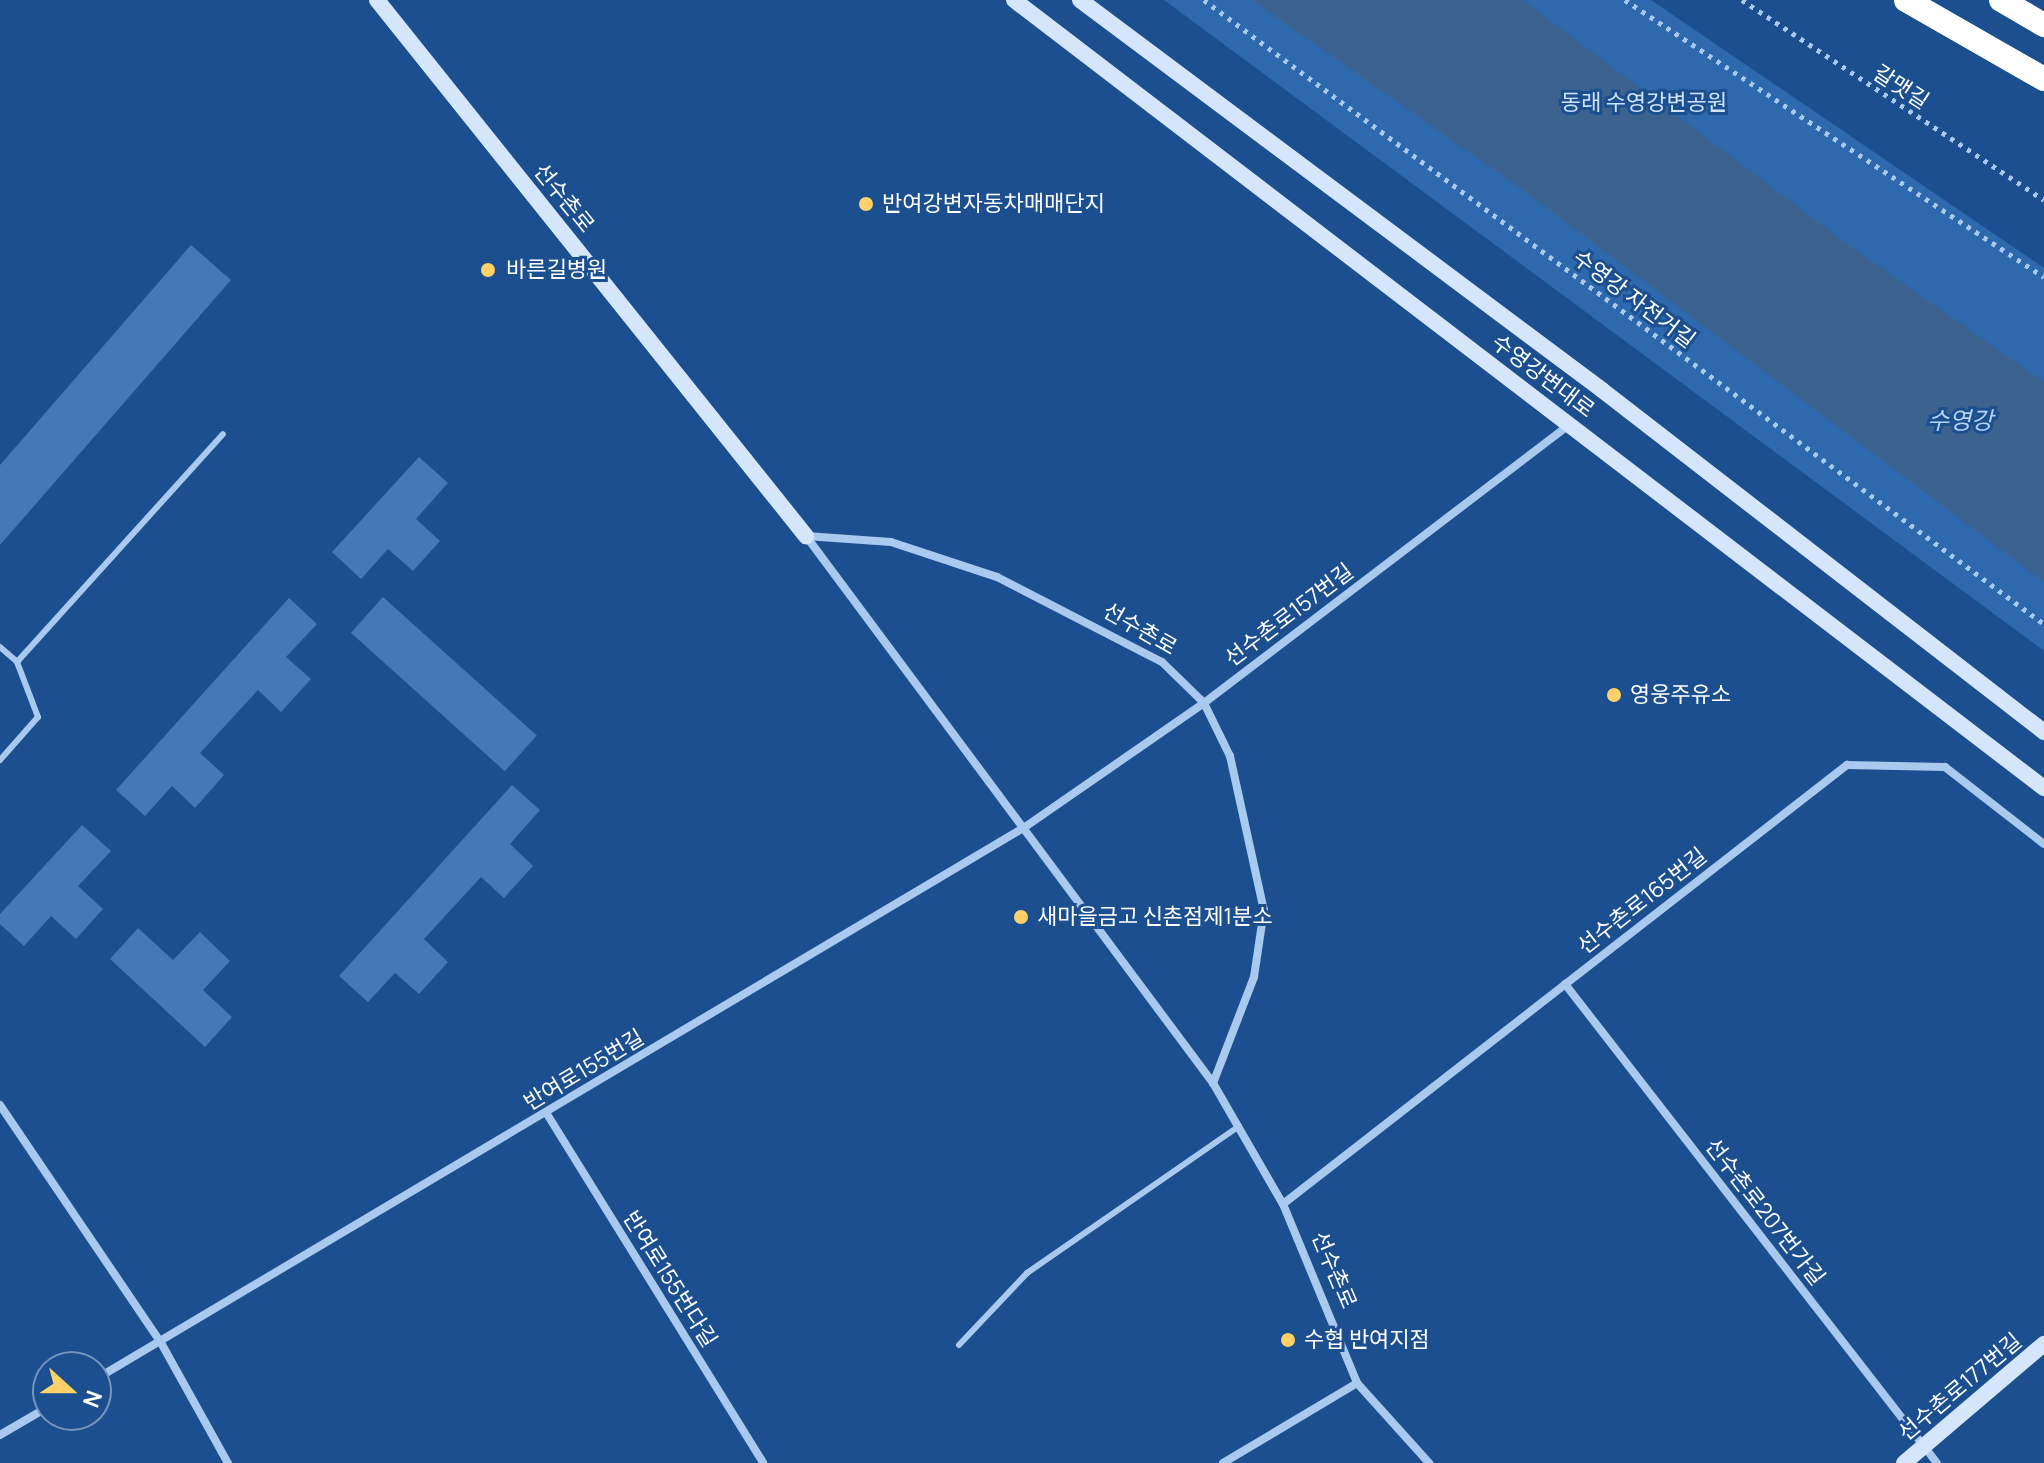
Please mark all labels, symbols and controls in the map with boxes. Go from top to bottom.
street label: 갈맷길 [1868,59,1934,115]
park label: 동래 수영강변공원 [1561,90,1727,116]
street label: 선수촌로 [528,158,600,238]
place label: 반여강변자동차매매단지 [882,191,1105,217]
marker: 반여강변자동차매매단지 [857,195,875,213]
street label: 수영강 자전거길 [1568,245,1700,353]
place label: 바른길병원 [506,257,607,283]
marker: 바른길병원 [477,259,499,281]
street label: 수영강변대로 [1487,329,1599,423]
water label: 수영강 [1927,406,1993,434]
street label: 선수촌로157번길 [1220,558,1358,672]
street label: 선수촌로 [1098,597,1182,661]
place label: 영웅주유소 [1630,682,1731,708]
marker: 영웅주유소 [1605,686,1623,704]
street label: 선수촌로165번길 [1572,842,1712,960]
place label: 새마을금고 신촌점제1분소 [1037,904,1273,930]
marker: 새마을금고 신촌점제1분소 [1012,908,1030,926]
street label: 반여로155번길 [519,1024,649,1116]
street label: 선수촌로207번가길 [1700,1133,1830,1291]
street label: 반여로155번다길 [618,1206,722,1352]
street label: 선수촌로 [1306,1228,1362,1312]
place label: 수협 반여지점 [1304,1327,1430,1353]
street label: 선수촌로177번길 [1893,1328,2027,1446]
marker: 수협 반여지점 [1279,1331,1297,1349]
north arrow [32,1351,112,1431]
text: N [76,1386,109,1412]

